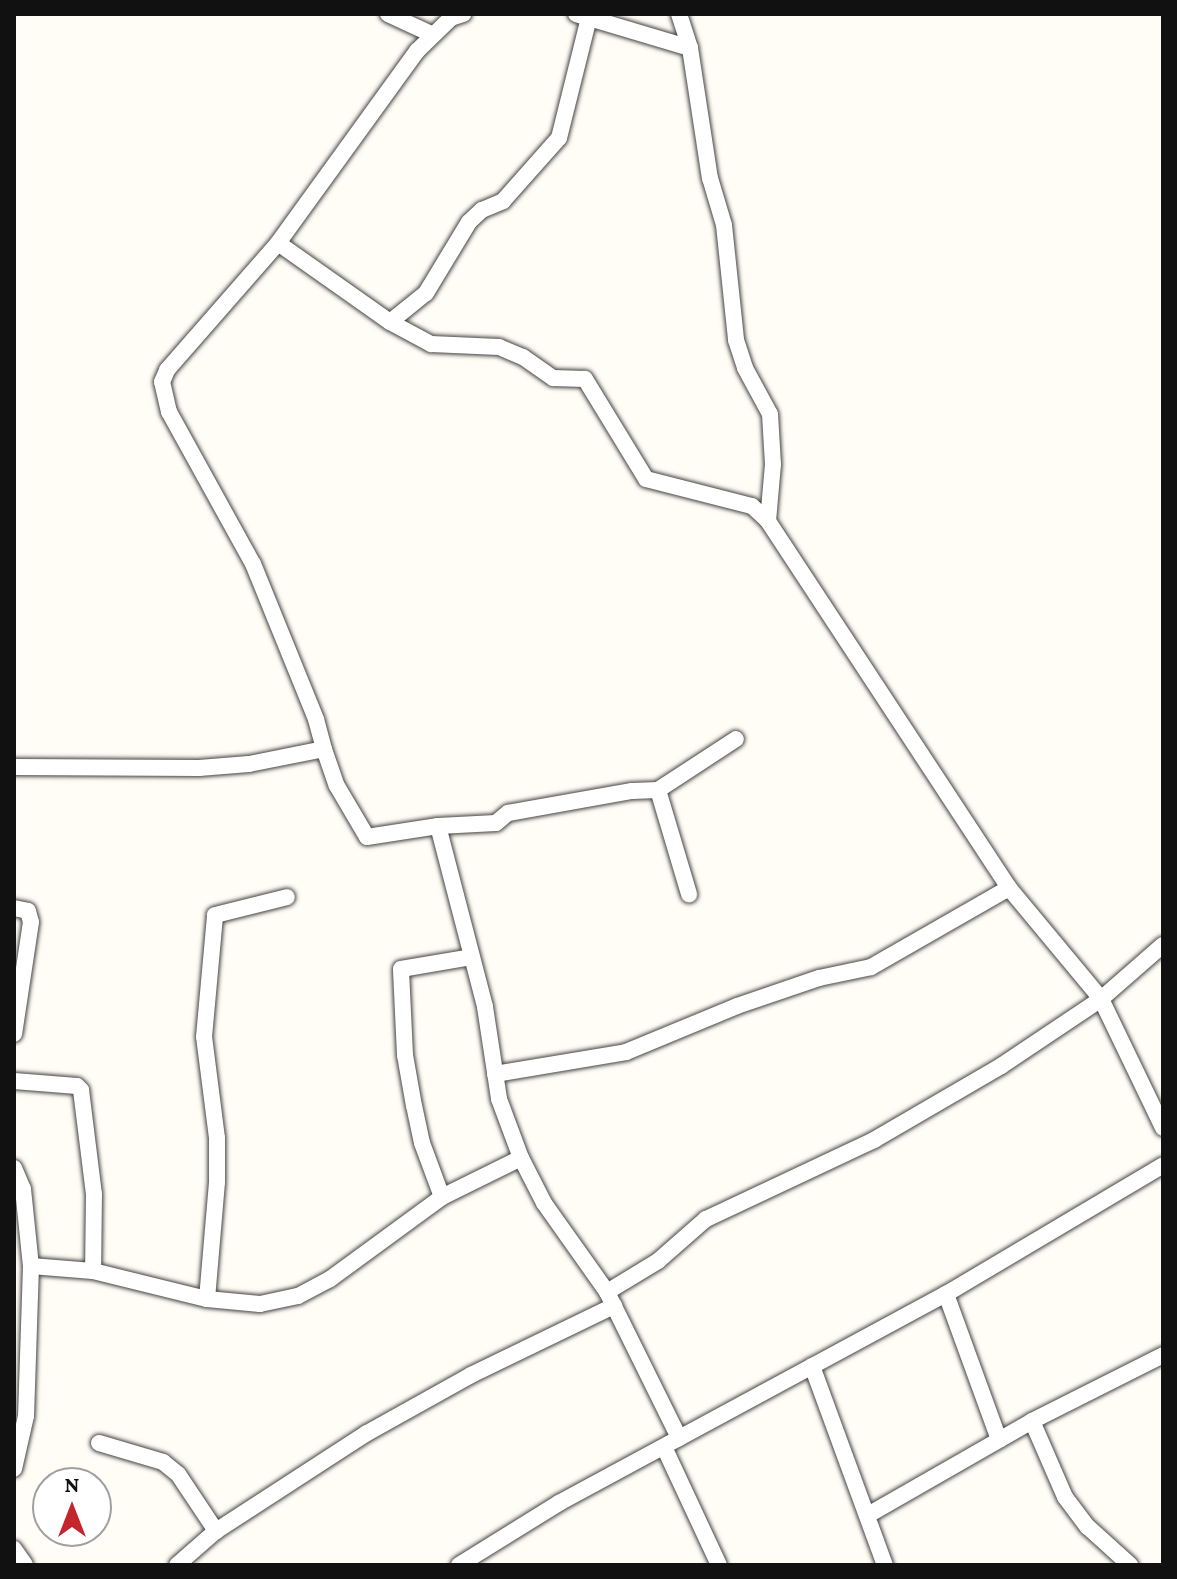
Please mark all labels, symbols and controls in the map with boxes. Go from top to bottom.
north arrow [32,1467,112,1547]
text: N [65,1472,80,1497]

